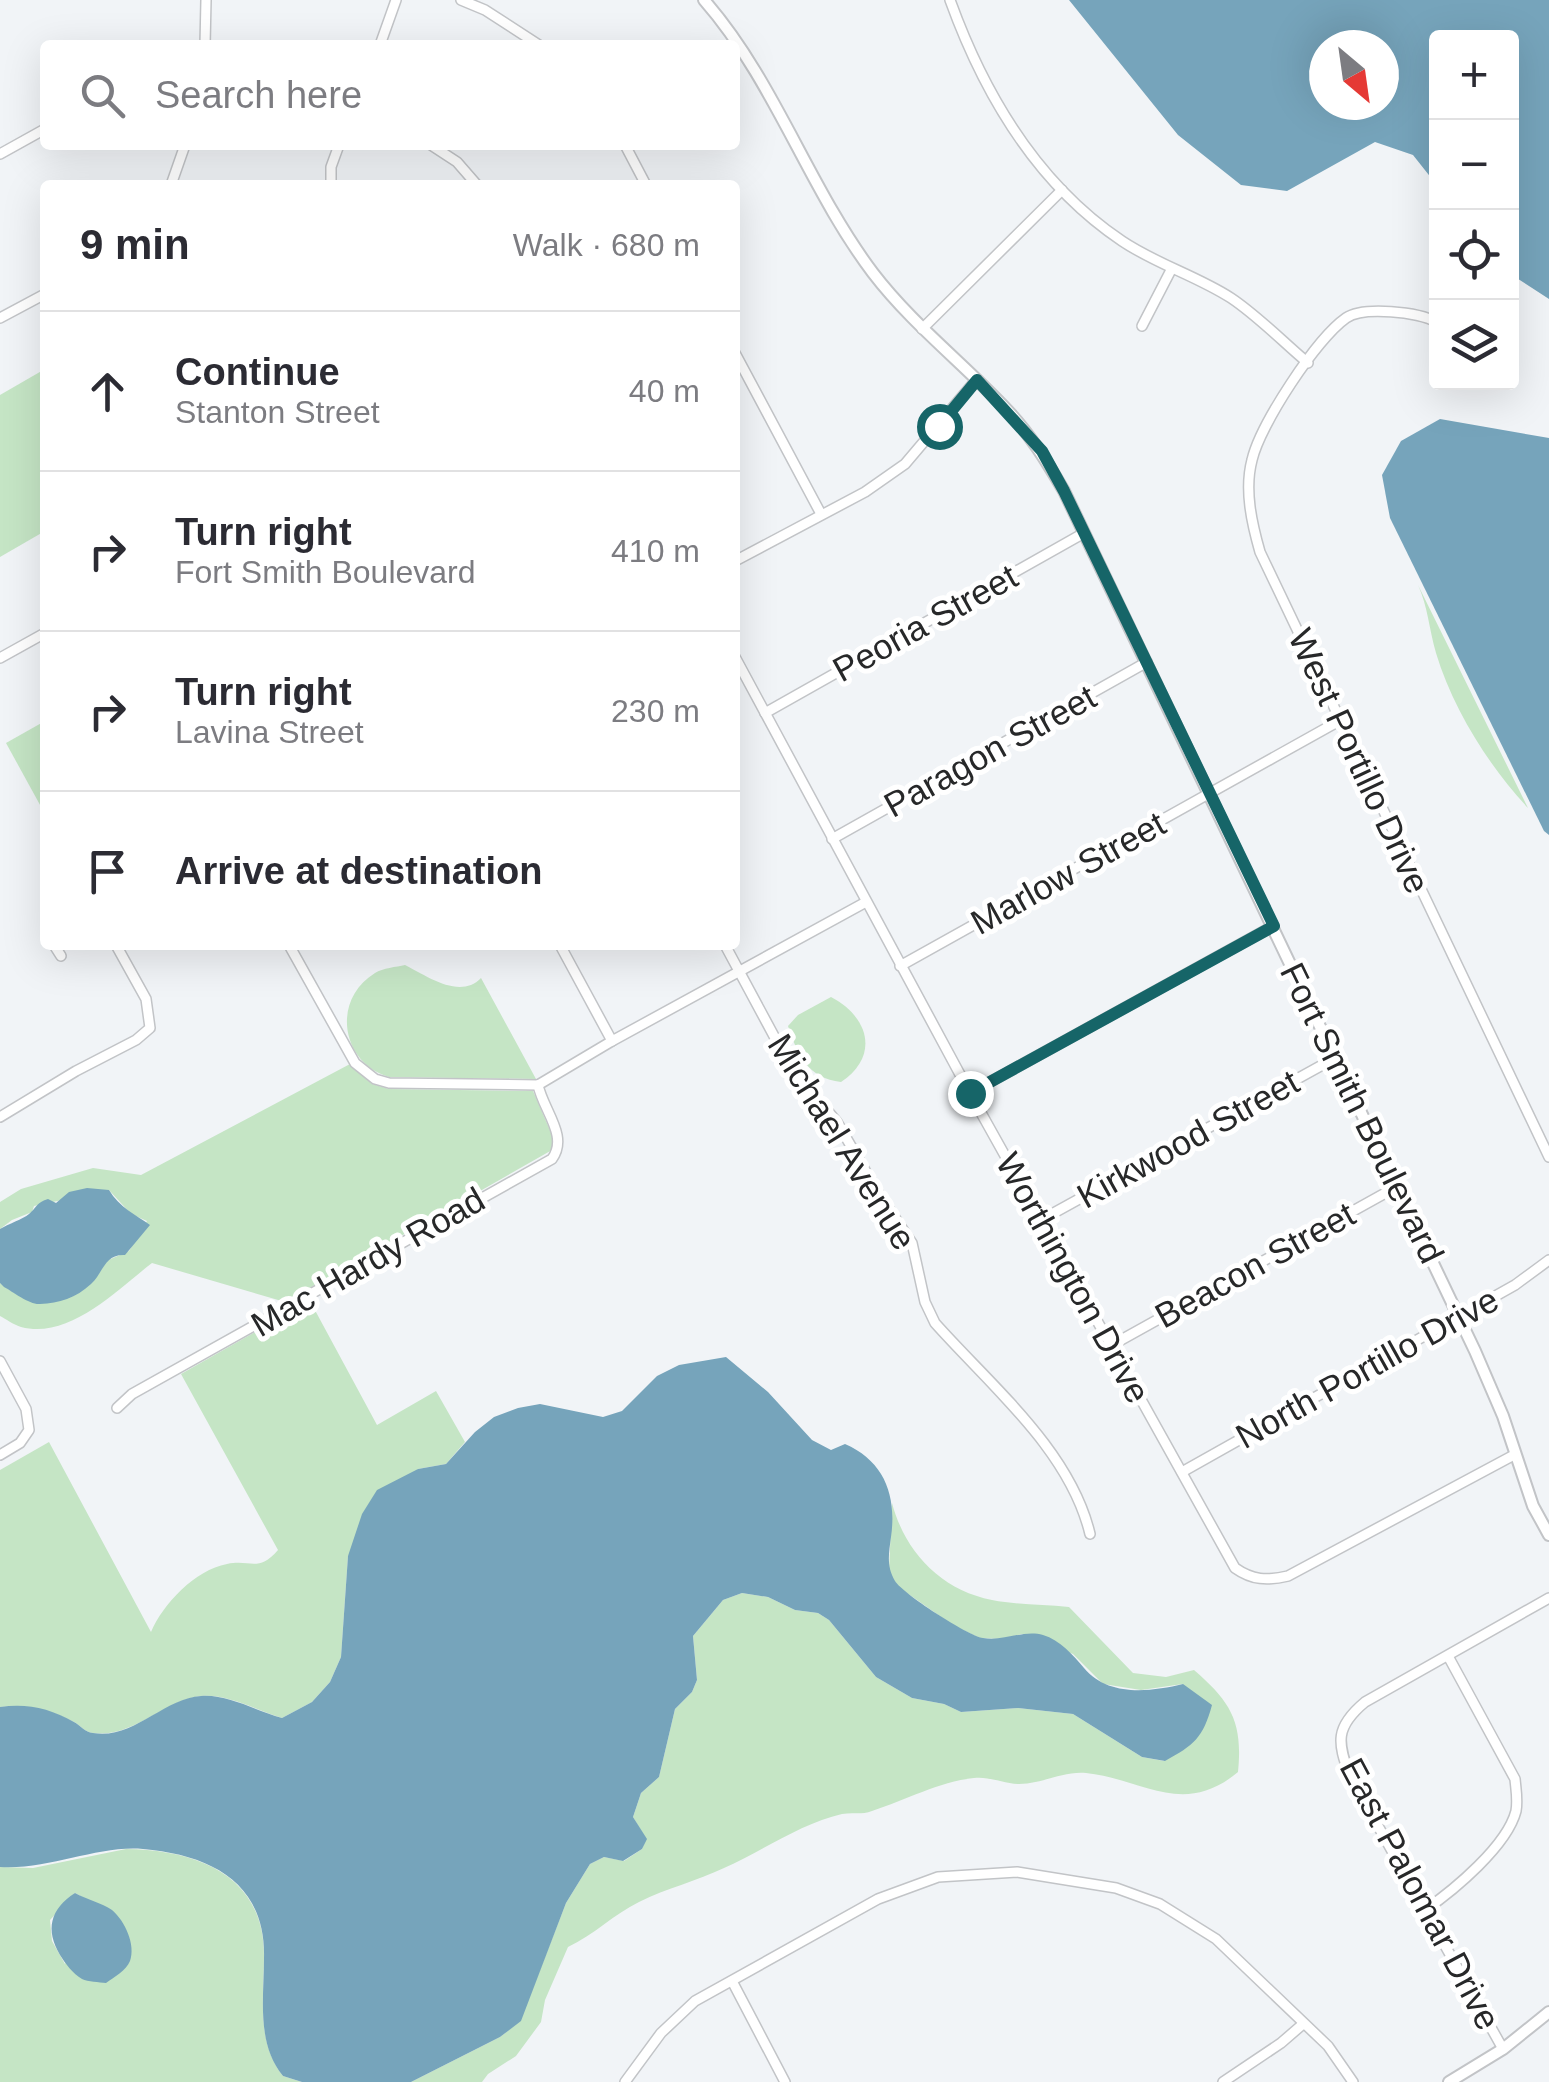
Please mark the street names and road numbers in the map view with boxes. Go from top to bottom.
street label: Peoria Street [826,556,1024,689]
street label: West Portillo Drive [1281,622,1438,899]
street label: Paragon Street [877,676,1102,825]
street label: Marlow Street [964,803,1172,942]
street label: Fort Smith Boulevard [1273,956,1452,1269]
street label: Michael Avenue [761,1027,924,1257]
street label: Kirkwood Street [1070,1061,1305,1216]
street label: Worthington Drive [989,1146,1158,1409]
street label: Mac Hardy Road [244,1179,491,1344]
street label: Beacon Street [1148,1194,1361,1335]
street label: North Portillo Drive [1229,1279,1505,1456]
street label: East Palomar Drive [1332,1752,1508,2036]

